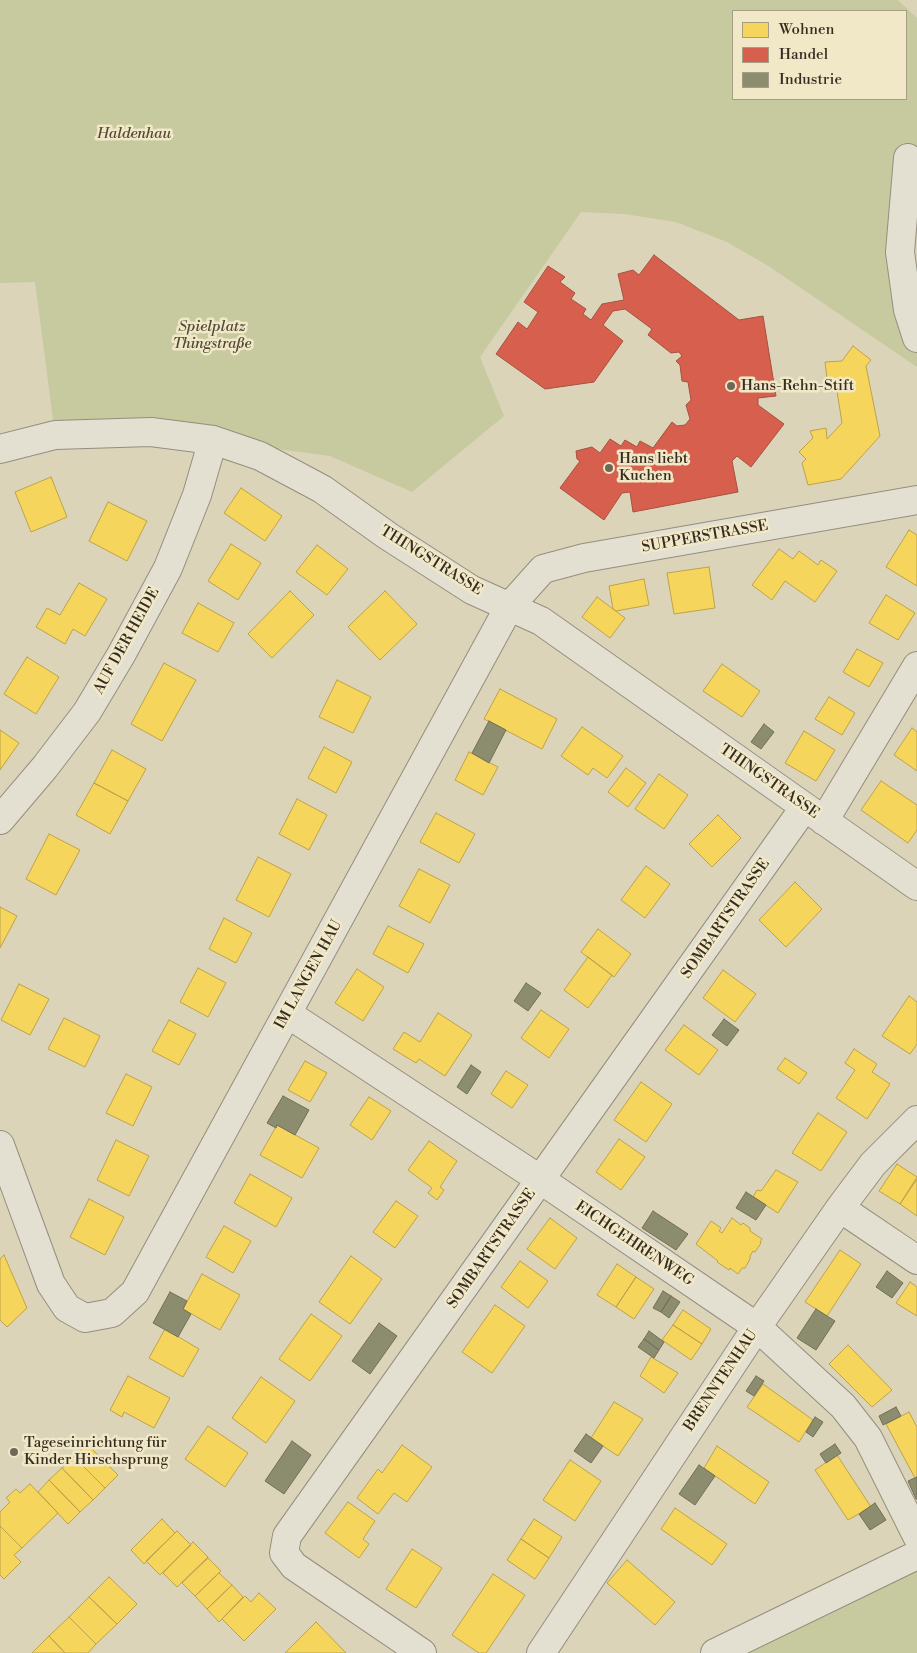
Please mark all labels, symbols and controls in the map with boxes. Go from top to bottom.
legend [732,10,907,100]
text: Wohnen [779,20,834,39]
text: Handel [779,45,828,64]
text: Industrie [779,70,842,89]
park label: Haldenhau [97,125,171,143]
park label: Spielplatz Thingstraße [172,318,252,353]
place label: Hans-Rehn-Stift [741,377,854,395]
marker: Hans-Rehn-Stift [725,380,737,392]
place label: Hans liebt Kuchen [619,450,688,485]
marker: Hans liebt Kuchen [603,462,615,474]
street label: SUPPERSTRASSE [640,517,770,557]
street label: THINGSTRASSE [376,522,486,600]
street label: AUF DER HEIDE [90,585,164,697]
street label: THINGSTRASSE [716,741,822,823]
street label: SOMBARTSTRASSE [678,856,774,982]
street label: IM LANGEN HAU [272,917,346,1033]
street label: SOMBARTSTRASSE [444,1186,540,1312]
street label: EICHGEHRENWEG [571,1198,697,1290]
street label: BRENNTENHAU [680,1327,762,1435]
place label: Tageseinrichtung für Kinder Hirschsprung [24,1434,168,1469]
marker: Tageseinrichtung für Kinder Hirschsprung [8,1446,20,1458]

